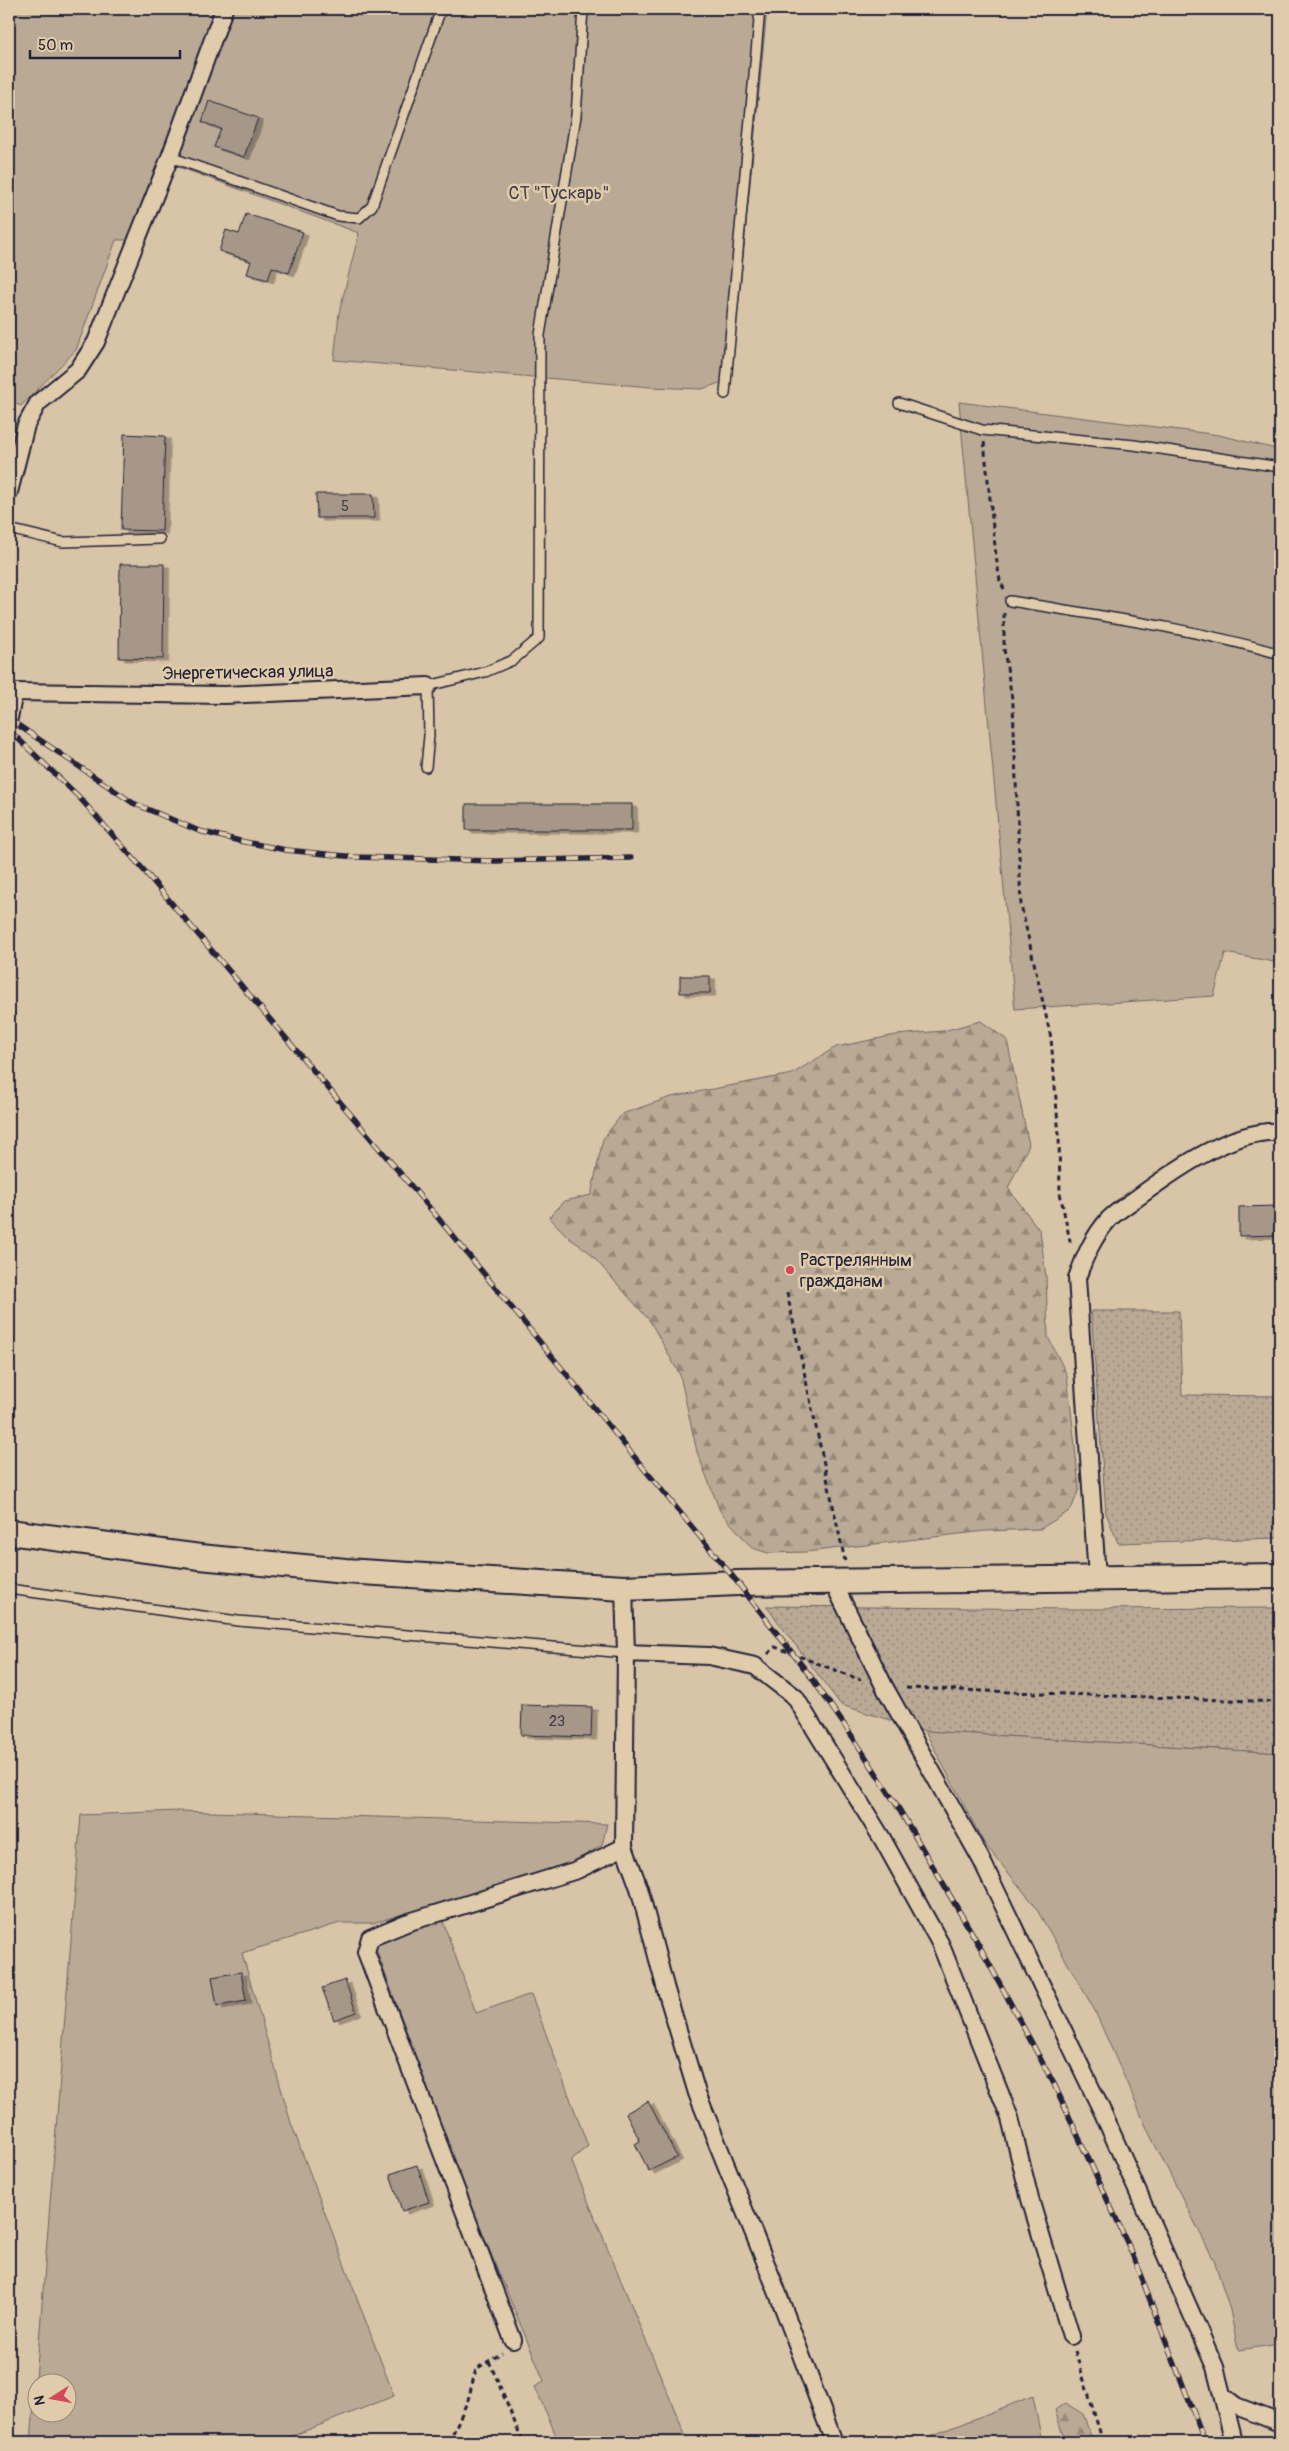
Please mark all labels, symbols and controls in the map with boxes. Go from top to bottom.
scale bar [30,28,180,60]
text: 50 m [38,36,73,55]
park label: СТ "Тускарь" [509,182,609,205]
house number: 5 [341,497,349,516]
street label: Энергетическая улица [162,660,334,685]
place label: Растрелянным гражданам [800,1249,912,1293]
marker: Растрелянным гражданам [784,1264,796,1276]
house number: 23 [549,1712,565,1731]
north arrow [28,2374,78,2424]
text: N [30,2394,49,2407]

